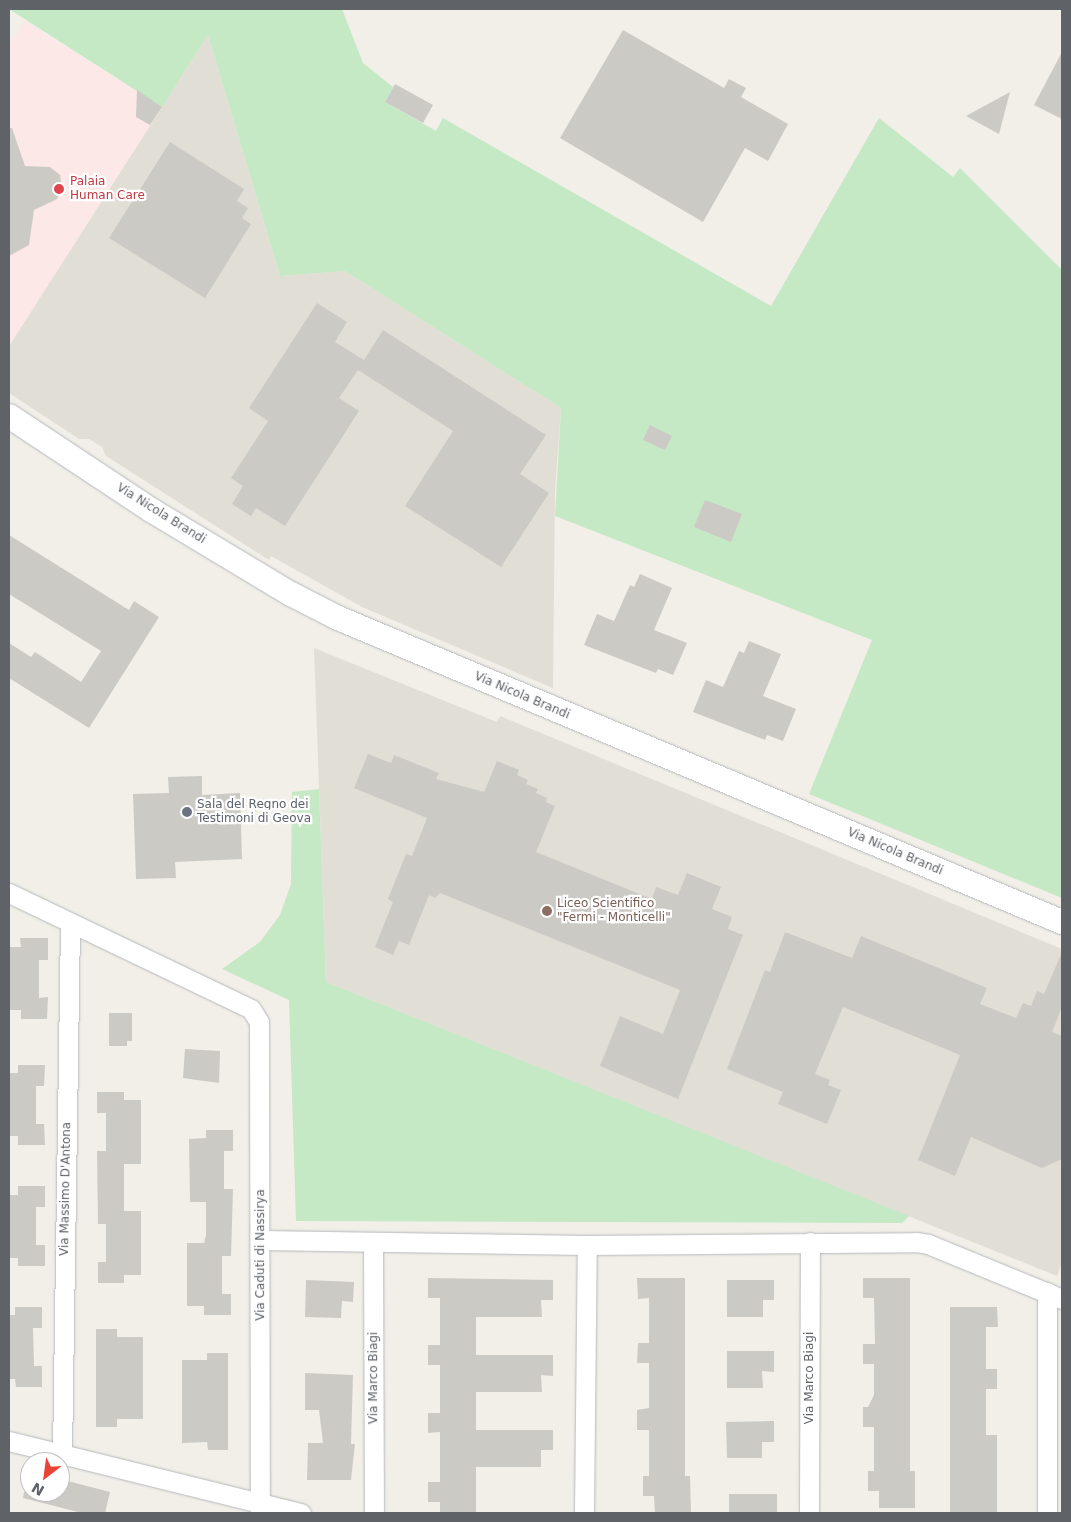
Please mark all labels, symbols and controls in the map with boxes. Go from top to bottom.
place label: Palaia Human Care [70,175,145,203]
marker: Palaia Human Care [52,182,66,196]
street label: Via Nicola Brandi [114,481,208,547]
street label: Via Nicola Brandi [472,669,572,723]
place label: Sala del Regno dei Testimoni di Geova [197,798,311,826]
marker: Sala del Regno dei Testimoni di Geova [181,806,193,818]
street label: Via Nicola Brandi [845,825,945,879]
place label: Liceo Scientifico "Fermi - Monticelli" [557,897,671,925]
marker: Liceo Scientifico "Fermi - Monticelli" [541,905,553,917]
street label: Via Massimo D'Antona [58,1122,74,1256]
street label: Via Caduti di Nassirya [254,1189,268,1321]
street label: Via Marco Biagi [367,1332,381,1424]
street label: Via Marco Biagi [803,1332,817,1424]
north arrow [20,1452,70,1502]
text: N [29,1479,47,1499]

